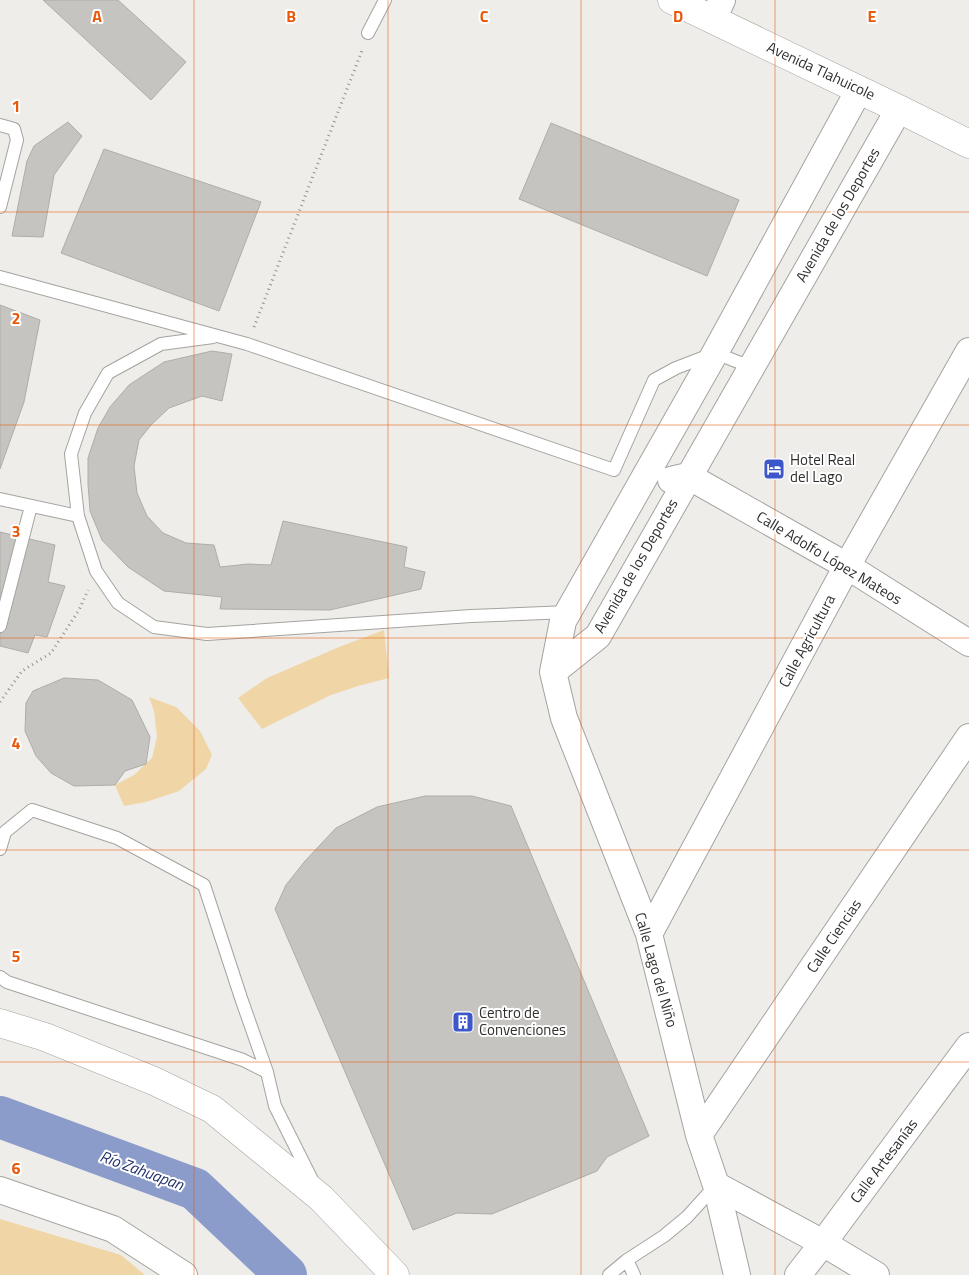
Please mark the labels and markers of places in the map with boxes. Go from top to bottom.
place label: Hotel Real del Lago [790,448,855,488]
hotel icon: Hotel Real del Lago [762,457,786,481]
place label: Centro de Convenciones [479,1001,566,1041]
building icon: Centro de Convenciones [451,1010,475,1034]

